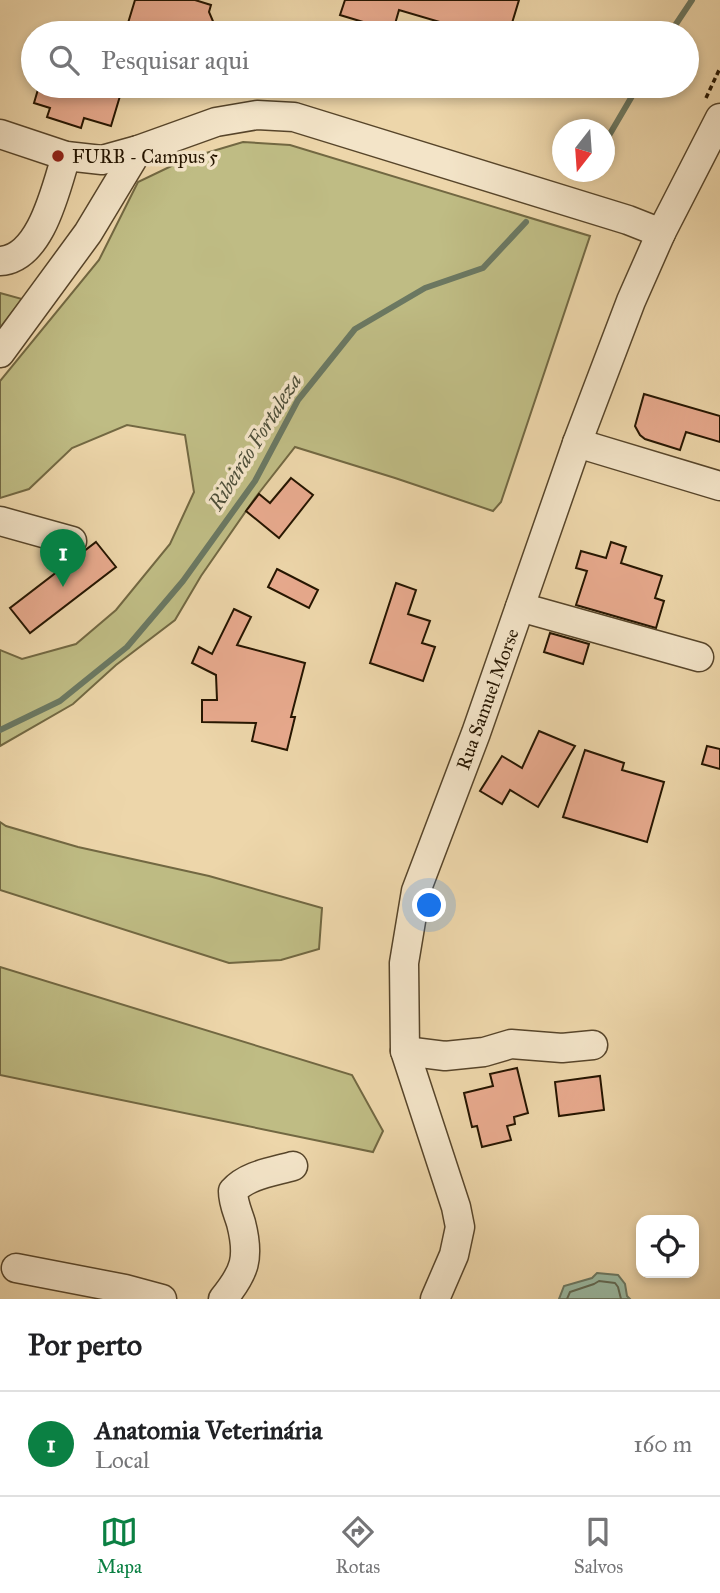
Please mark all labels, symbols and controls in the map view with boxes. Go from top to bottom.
search box [21,21,699,98]
icon: search [45,41,83,79]
text: Pesquisar aqui [101,44,249,76]
north arrow [552,119,615,182]
place label: FURB - Campus 5 [72,145,218,168]
marker: FURB - Campus 5 [50,148,66,164]
water label: Ribeirão Fortaleza [202,369,307,516]
pin: 1 [40,529,86,587]
street label: Rua Samuel Morse [451,625,524,773]
your location [412,888,446,922]
map controls [636,1215,699,1278]
button: locate [636,1215,699,1278]
text: Por perto [28,1327,142,1363]
text: Anatomia Veterinária [95,1414,322,1446]
text: 1 [46,1430,56,1458]
text: 160 m [634,1430,692,1458]
text: Local [95,1446,149,1474]
tab: Mapa [97,1513,142,1578]
tab: Rotas [336,1513,380,1578]
tab: Salvos [574,1513,623,1578]

